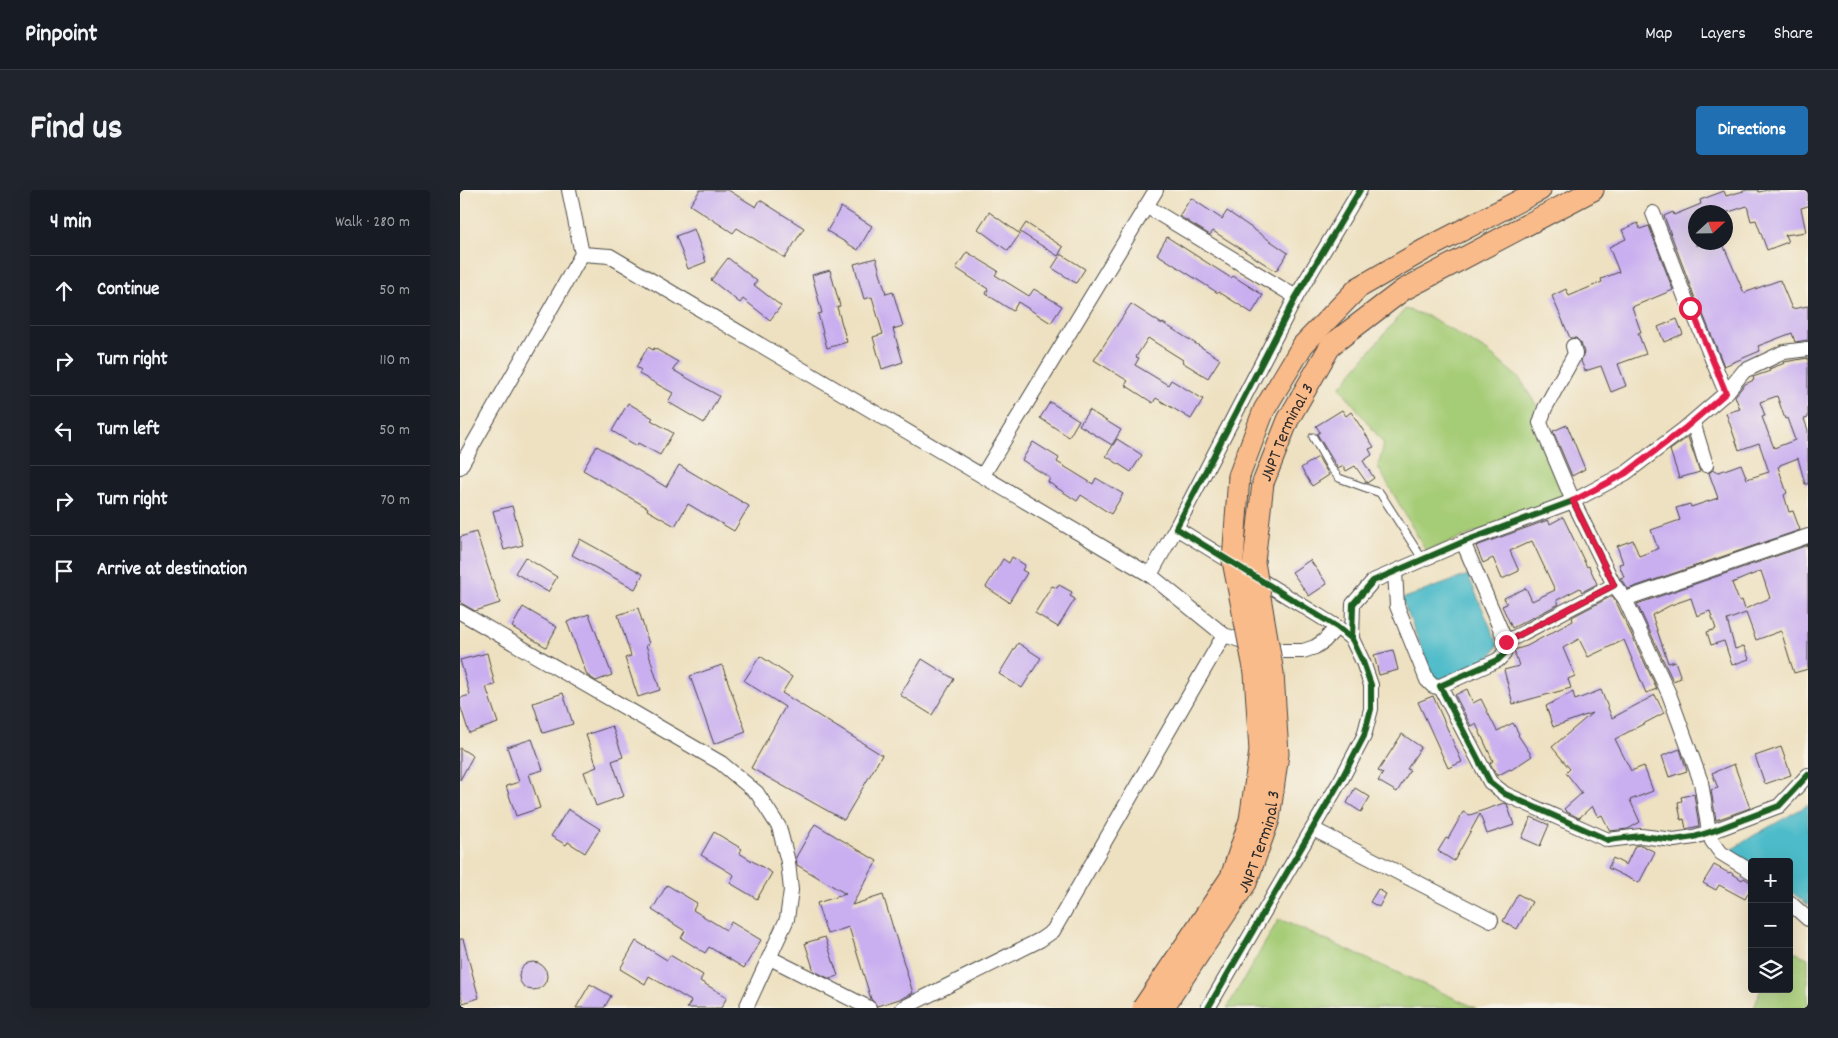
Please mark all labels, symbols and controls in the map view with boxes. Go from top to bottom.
text: Pinpoint [25,18,97,52]
text: Map [1645,22,1672,47]
text: Layers [1700,22,1746,47]
text: Share [1774,22,1813,47]
text: Find us [30,105,122,155]
button: Directions [1696,106,1808,155]
north arrow [1688,205,1733,250]
text: 4 min [50,208,92,238]
text: Walk · 280 m [335,211,410,234]
icon: ahead [50,277,78,305]
text: Continue [97,277,159,304]
text: 50 m [379,279,410,302]
route start [1679,297,1702,320]
icon: right [50,347,78,375]
text: Turn right [97,347,168,374]
text: 110 m [380,349,410,372]
street label: JNPT Terminal 3 [1255,379,1321,486]
icon: left [50,417,78,445]
text: Turn left [97,417,160,444]
text: 50 m [379,419,410,442]
icon: right [50,487,78,515]
text: Turn right [97,487,168,514]
text: 70 m [380,489,410,512]
icon: arrive [50,557,78,585]
text: Arrive at destination [97,557,247,584]
route end [1495,631,1518,654]
street label: JNPT Terminal 3 [1233,789,1288,899]
map controls [1748,858,1793,993]
button: + [1748,858,1793,903]
button: − [1748,903,1793,948]
button: layers [1748,948,1793,993]

